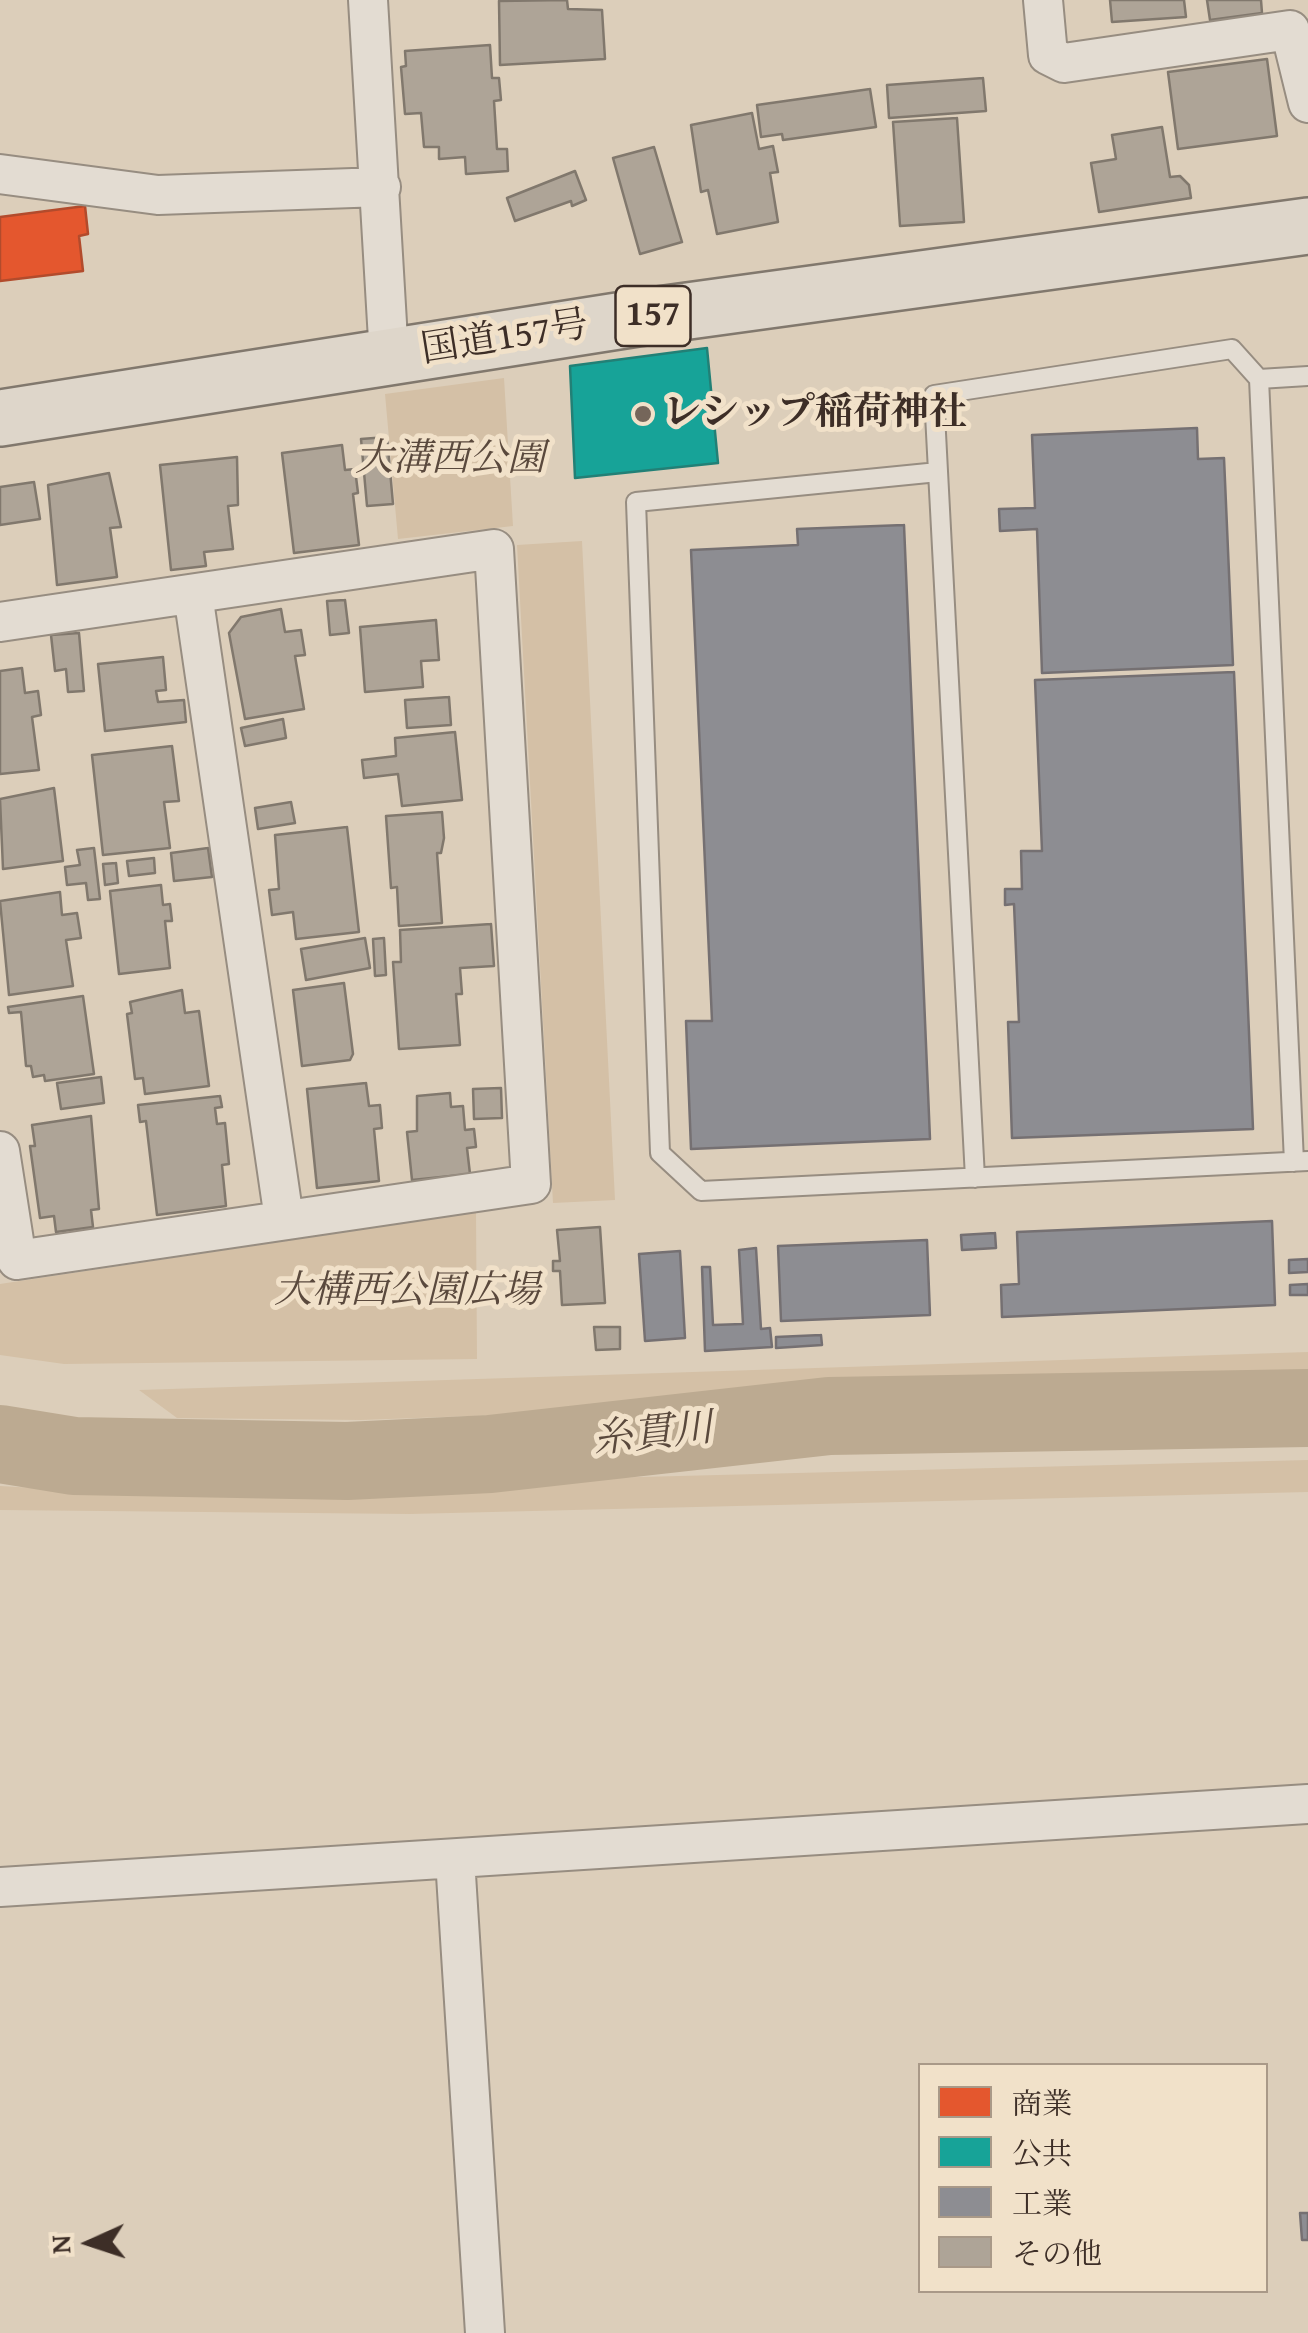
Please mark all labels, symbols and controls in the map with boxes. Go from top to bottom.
road number: 157 [616,286,690,346]
street label: 国道157号 [418,303,592,375]
place label: レシップ稲荷神社 [663,391,967,437]
marker: レシップ稲荷神社 [632,403,654,425]
park label: 大溝西公園 [355,437,545,483]
park label: 大構西公園広場 [274,1269,540,1315]
water label: 糸貫川 [591,1406,715,1466]
legend [918,2063,1268,2293]
text: 商業 [1012,2081,1072,2125]
text: 公共 [1012,2131,1072,2175]
text: 工業 [1012,2181,1072,2225]
north arrow [40,2193,140,2293]
text: その他 [1012,2231,1102,2275]
text: N [39,2234,81,2255]

